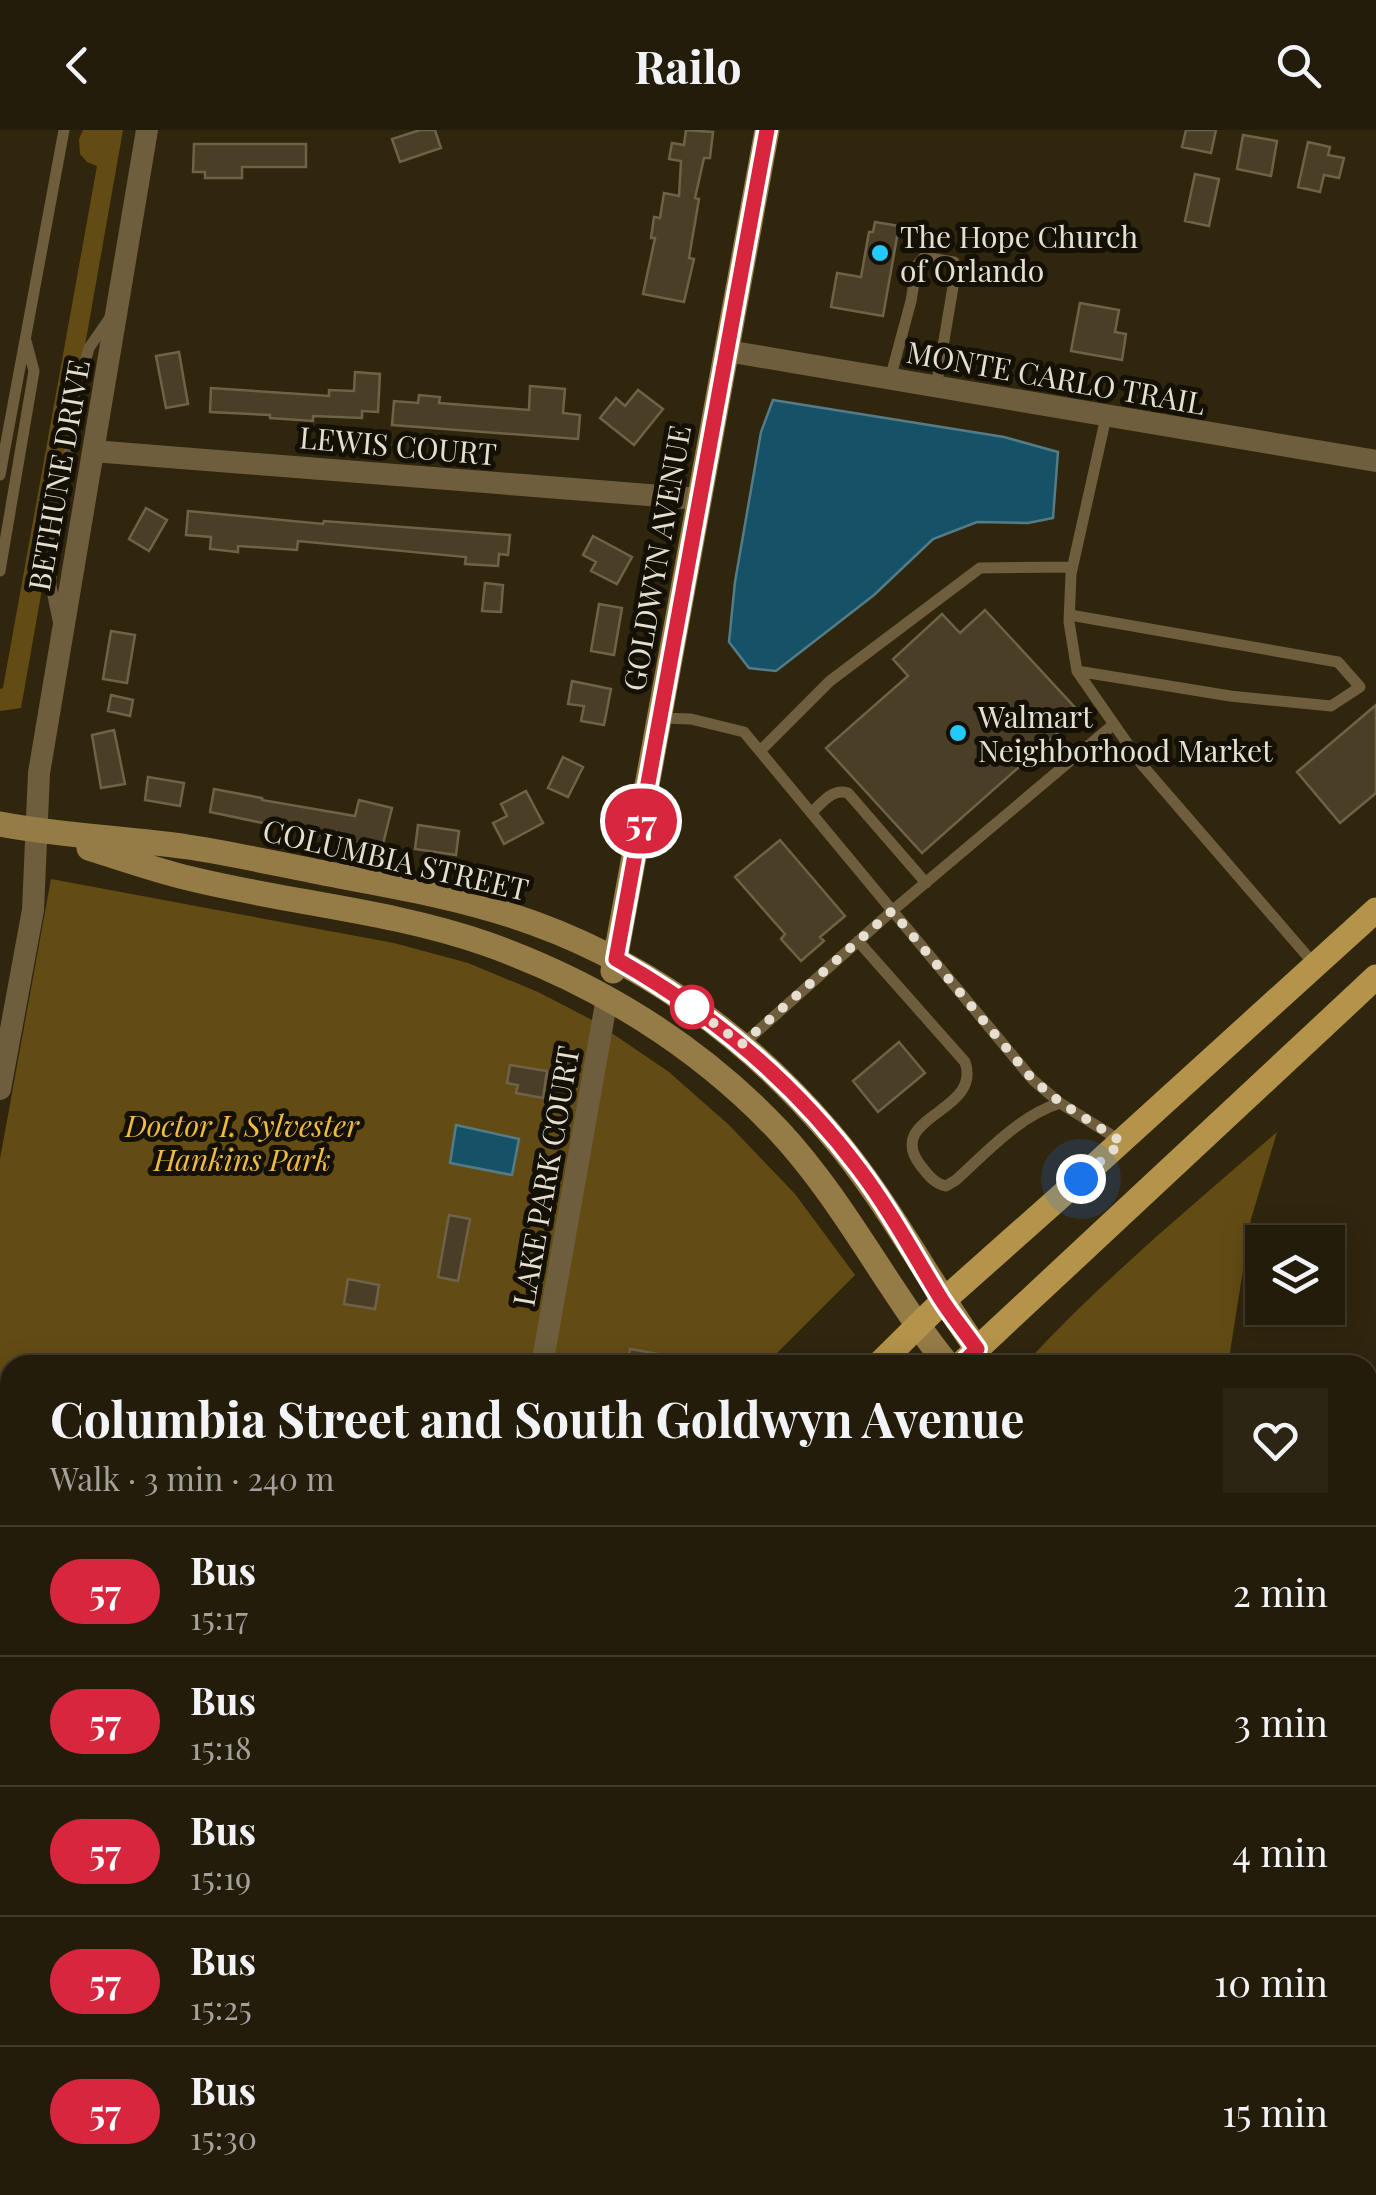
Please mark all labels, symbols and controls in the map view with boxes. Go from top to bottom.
text: Railo [634,35,742,95]
icon: back [50,38,105,93]
icon: search [1271,38,1326,93]
place label: The Hope Church of Orlando [900,216,1138,290]
marker: The Hope Church of Orlando [869,242,891,264]
street label: MONTE CARLO TRAIL [904,331,1208,423]
street label: BETHUNE DRIVE [18,356,98,594]
street label: LEWIS COURT [298,416,498,474]
street label: GOLDWYN AVENUE [613,422,699,694]
place label: Walmart Neighborhood Market [977,696,1273,770]
marker: Walmart Neighborhood Market [947,722,969,744]
line badge: 57 [596,788,686,854]
text: 57 [625,798,657,845]
street label: COLUMBIA STREET [259,809,533,909]
unlabelled marker [671,986,713,1028]
street label: LAKE PARK COURT [502,1043,588,1309]
park label: Doctor I. Sylvester Hankins Park [124,1105,360,1179]
your location [1056,1154,1106,1204]
map controls [1245,1225,1345,1325]
button: layers [1245,1225,1345,1325]
text: Columbia Street and South Goldwyn Avenue [50,1386,1024,1450]
button: heart [1223,1388,1328,1493]
text: Walk · 3 min · 240 m [50,1456,334,1499]
text: Bus [190,1544,256,1595]
text: 2 min [1233,1566,1328,1617]
text: 57 [89,1568,121,1615]
text: 15:17 [190,1595,248,1638]
text: Bus [190,1674,256,1725]
text: 3 min [1234,1696,1328,1747]
text: 57 [89,1698,121,1745]
text: 15:18 [190,1725,252,1768]
text: Bus [190,1804,256,1855]
text: 4 min [1232,1826,1328,1877]
text: 57 [89,1828,121,1875]
text: 15:19 [190,1855,251,1898]
text: Bus [190,1934,256,1985]
text: 10 min [1214,1956,1328,2007]
text: 57 [89,1958,121,2005]
text: 15:25 [190,1985,252,2028]
text: Bus [190,2064,256,2115]
text: 15 min [1222,2086,1328,2137]
text: 57 [89,2088,121,2135]
text: 15:30 [190,2115,257,2158]

